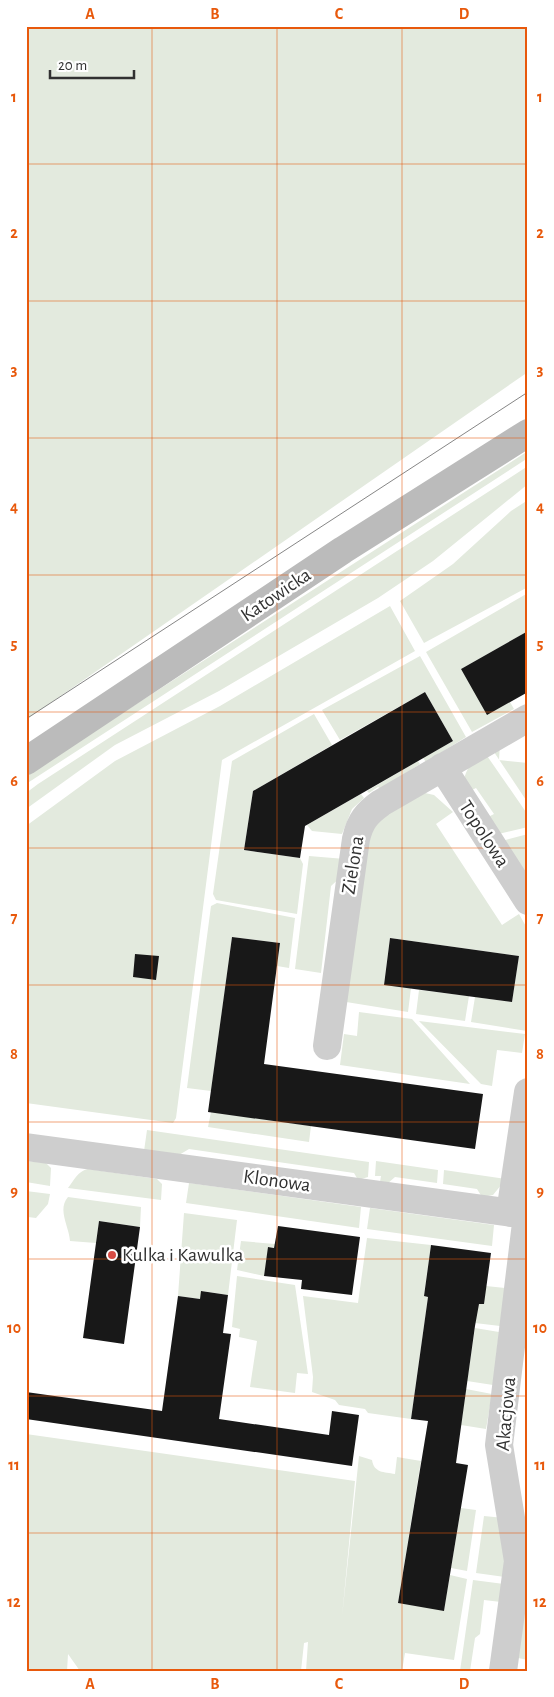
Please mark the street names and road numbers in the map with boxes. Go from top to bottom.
street label: Katowicka [237,564,315,626]
street label: Topolowa [455,797,513,871]
street label: Zielona [339,834,367,896]
street label: Klonowa [242,1166,312,1196]
street label: Akacjowa [493,1376,519,1452]

